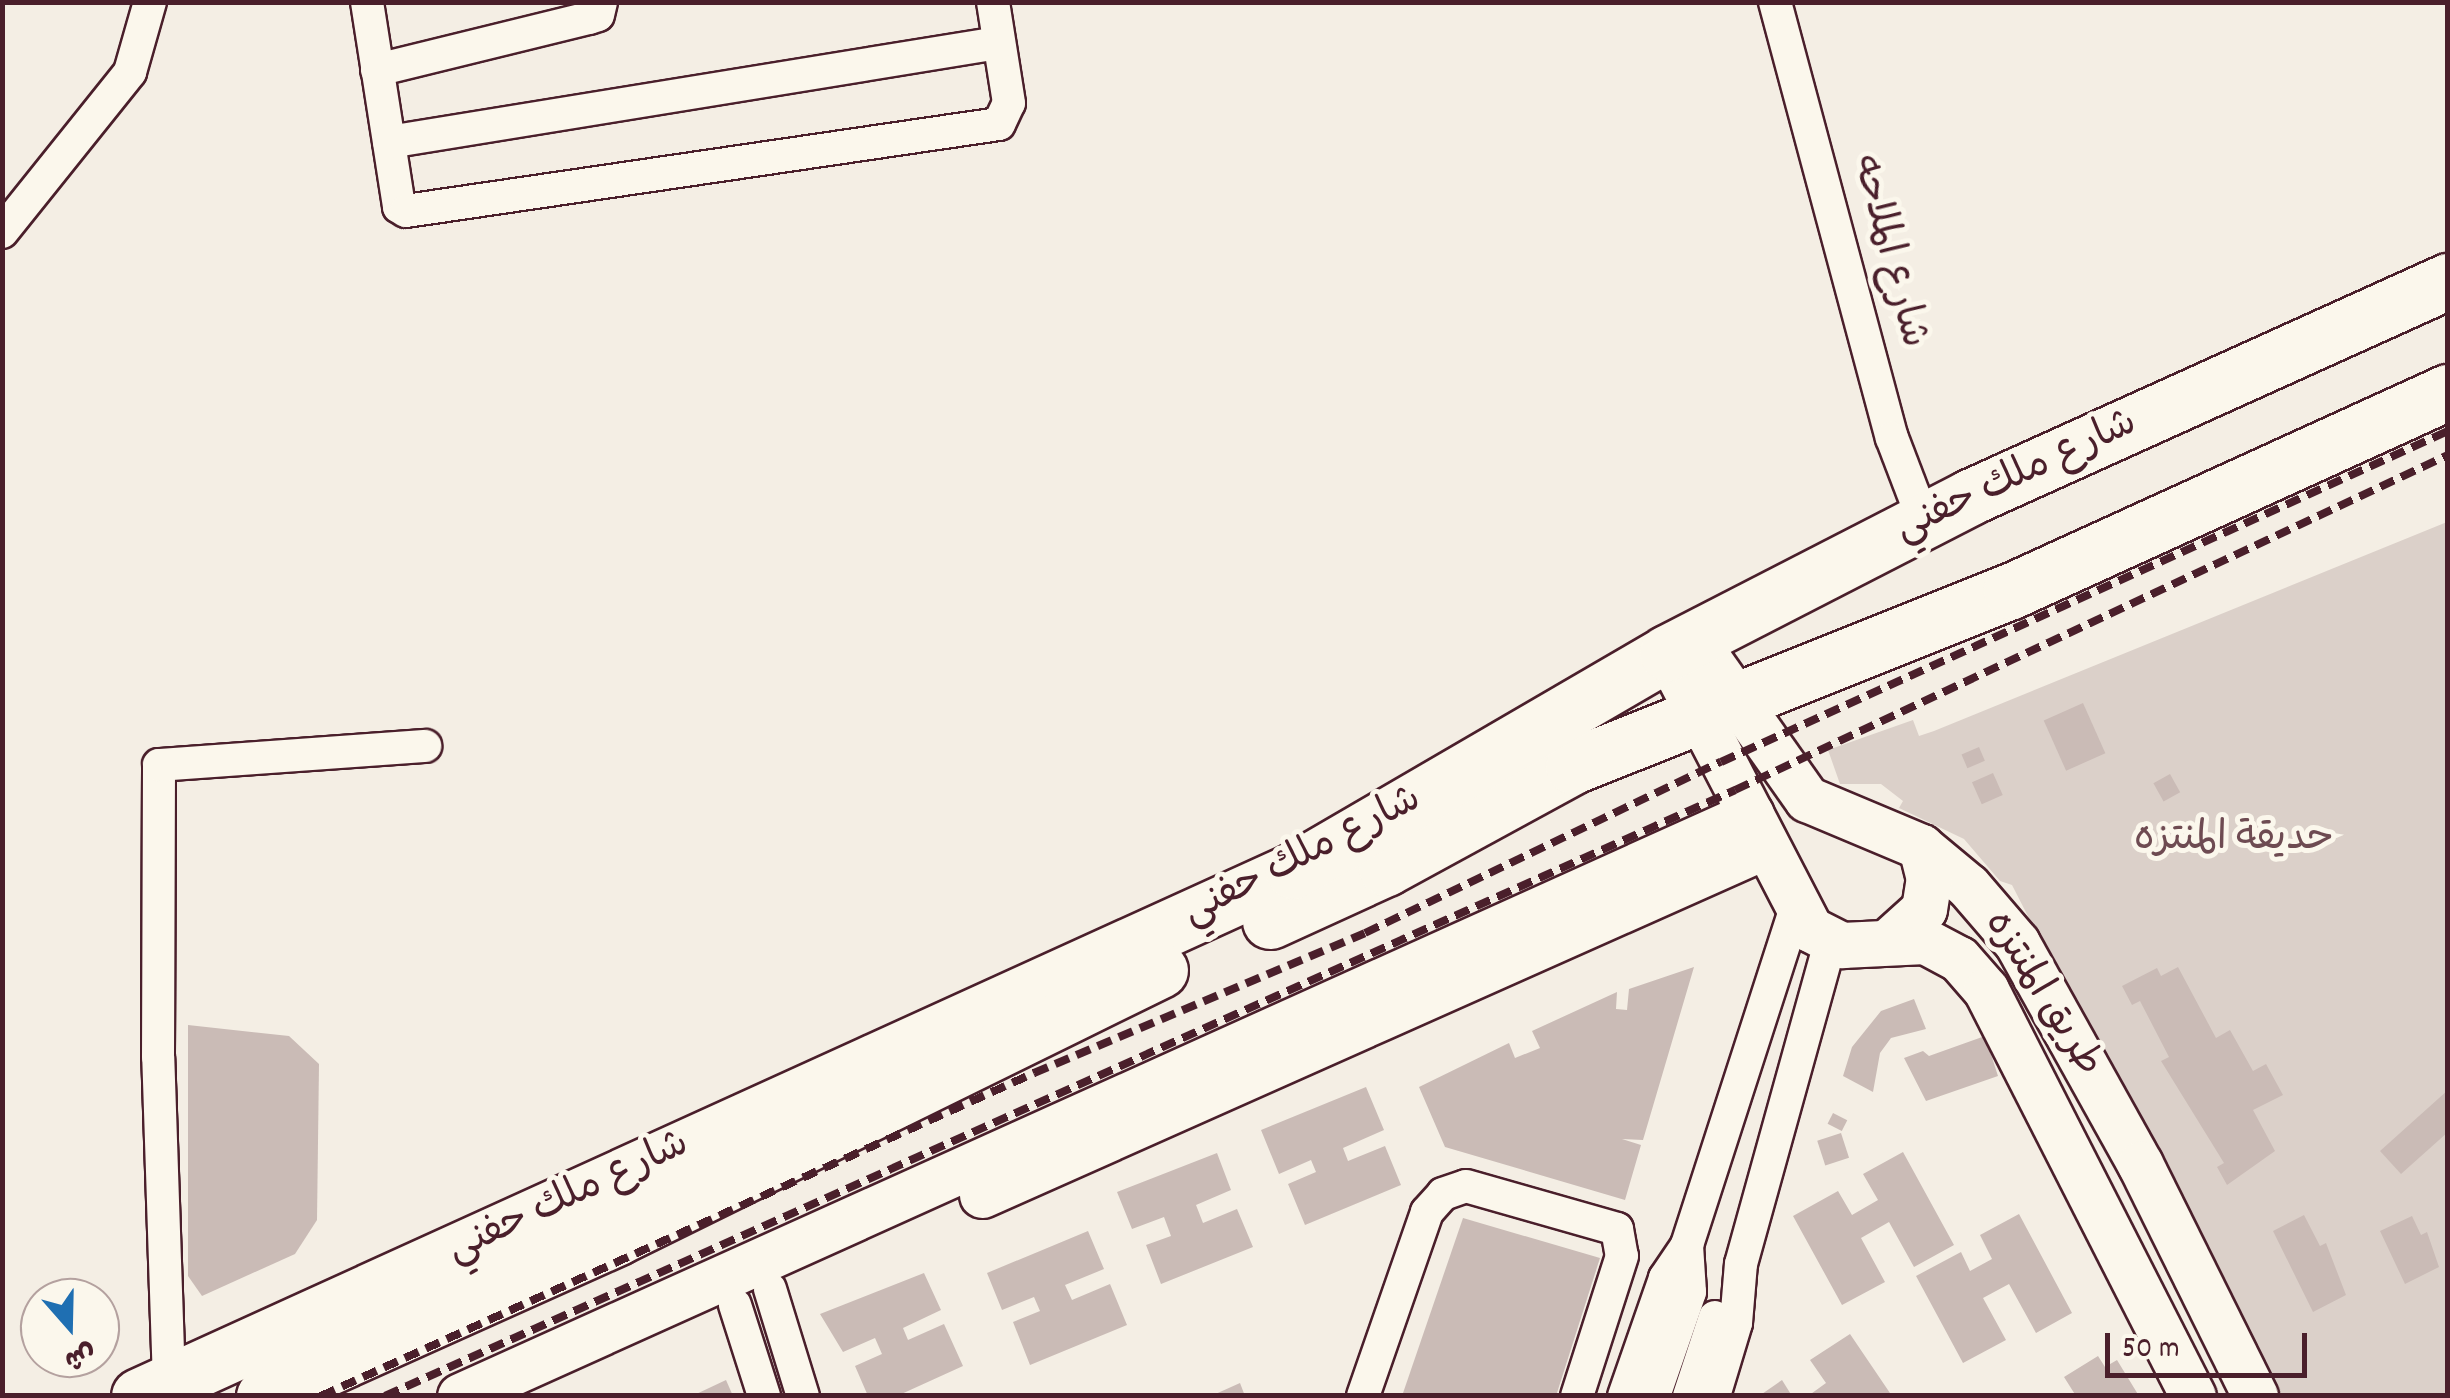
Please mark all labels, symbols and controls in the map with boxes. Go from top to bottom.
street label: شارع الملاحه [1838,150,1936,354]
street label: شارع ملك حفني [1888,401,2146,555]
street label: شارع ملك حفني [1176,777,1430,939]
park label: حديقة المنتزه [2134,817,2334,865]
street label: طريق المنتزه [1971,903,2111,1087]
street label: شارع ملك حفني [440,1122,698,1276]
north arrow [20,1278,120,1378]
scale bar [2110,1313,2312,1375]
text: 50 m [2122,1329,2180,1372]
text: ش [58,1330,101,1378]

